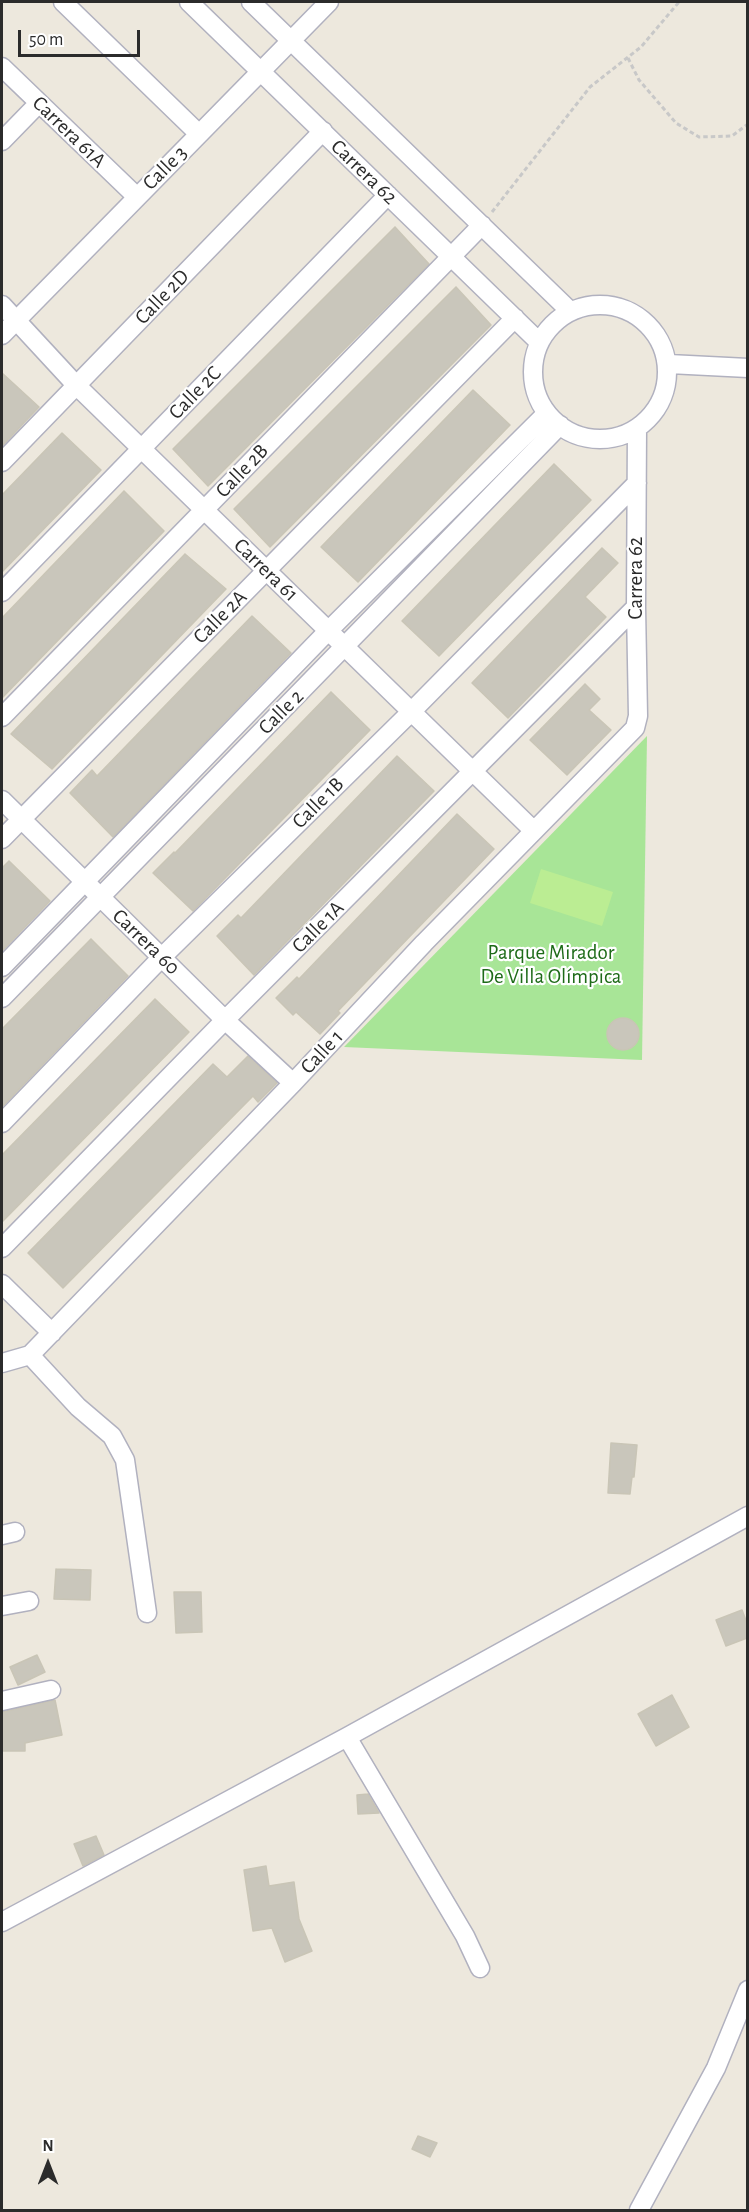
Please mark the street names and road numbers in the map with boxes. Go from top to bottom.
street label: Carrera 61A [27,91,111,173]
street label: Carrera 62 [325,134,403,210]
street label: Calle 3 [137,140,193,196]
street label: Calle 2D [130,264,194,330]
street label: Calle 2C [163,361,227,425]
street label: Calle 2B [210,439,274,503]
street label: Carrera 61 [228,533,304,607]
street label: Carrera 62 [623,537,649,619]
street label: Calle 2A [188,585,252,649]
street label: Calle 2 [253,684,309,740]
street label: Calle 1B [287,772,349,834]
street label: Calle 1A [287,896,349,958]
street label: Carrera 60 [107,904,185,980]
street label: Calle 1 [295,1025,349,1079]

